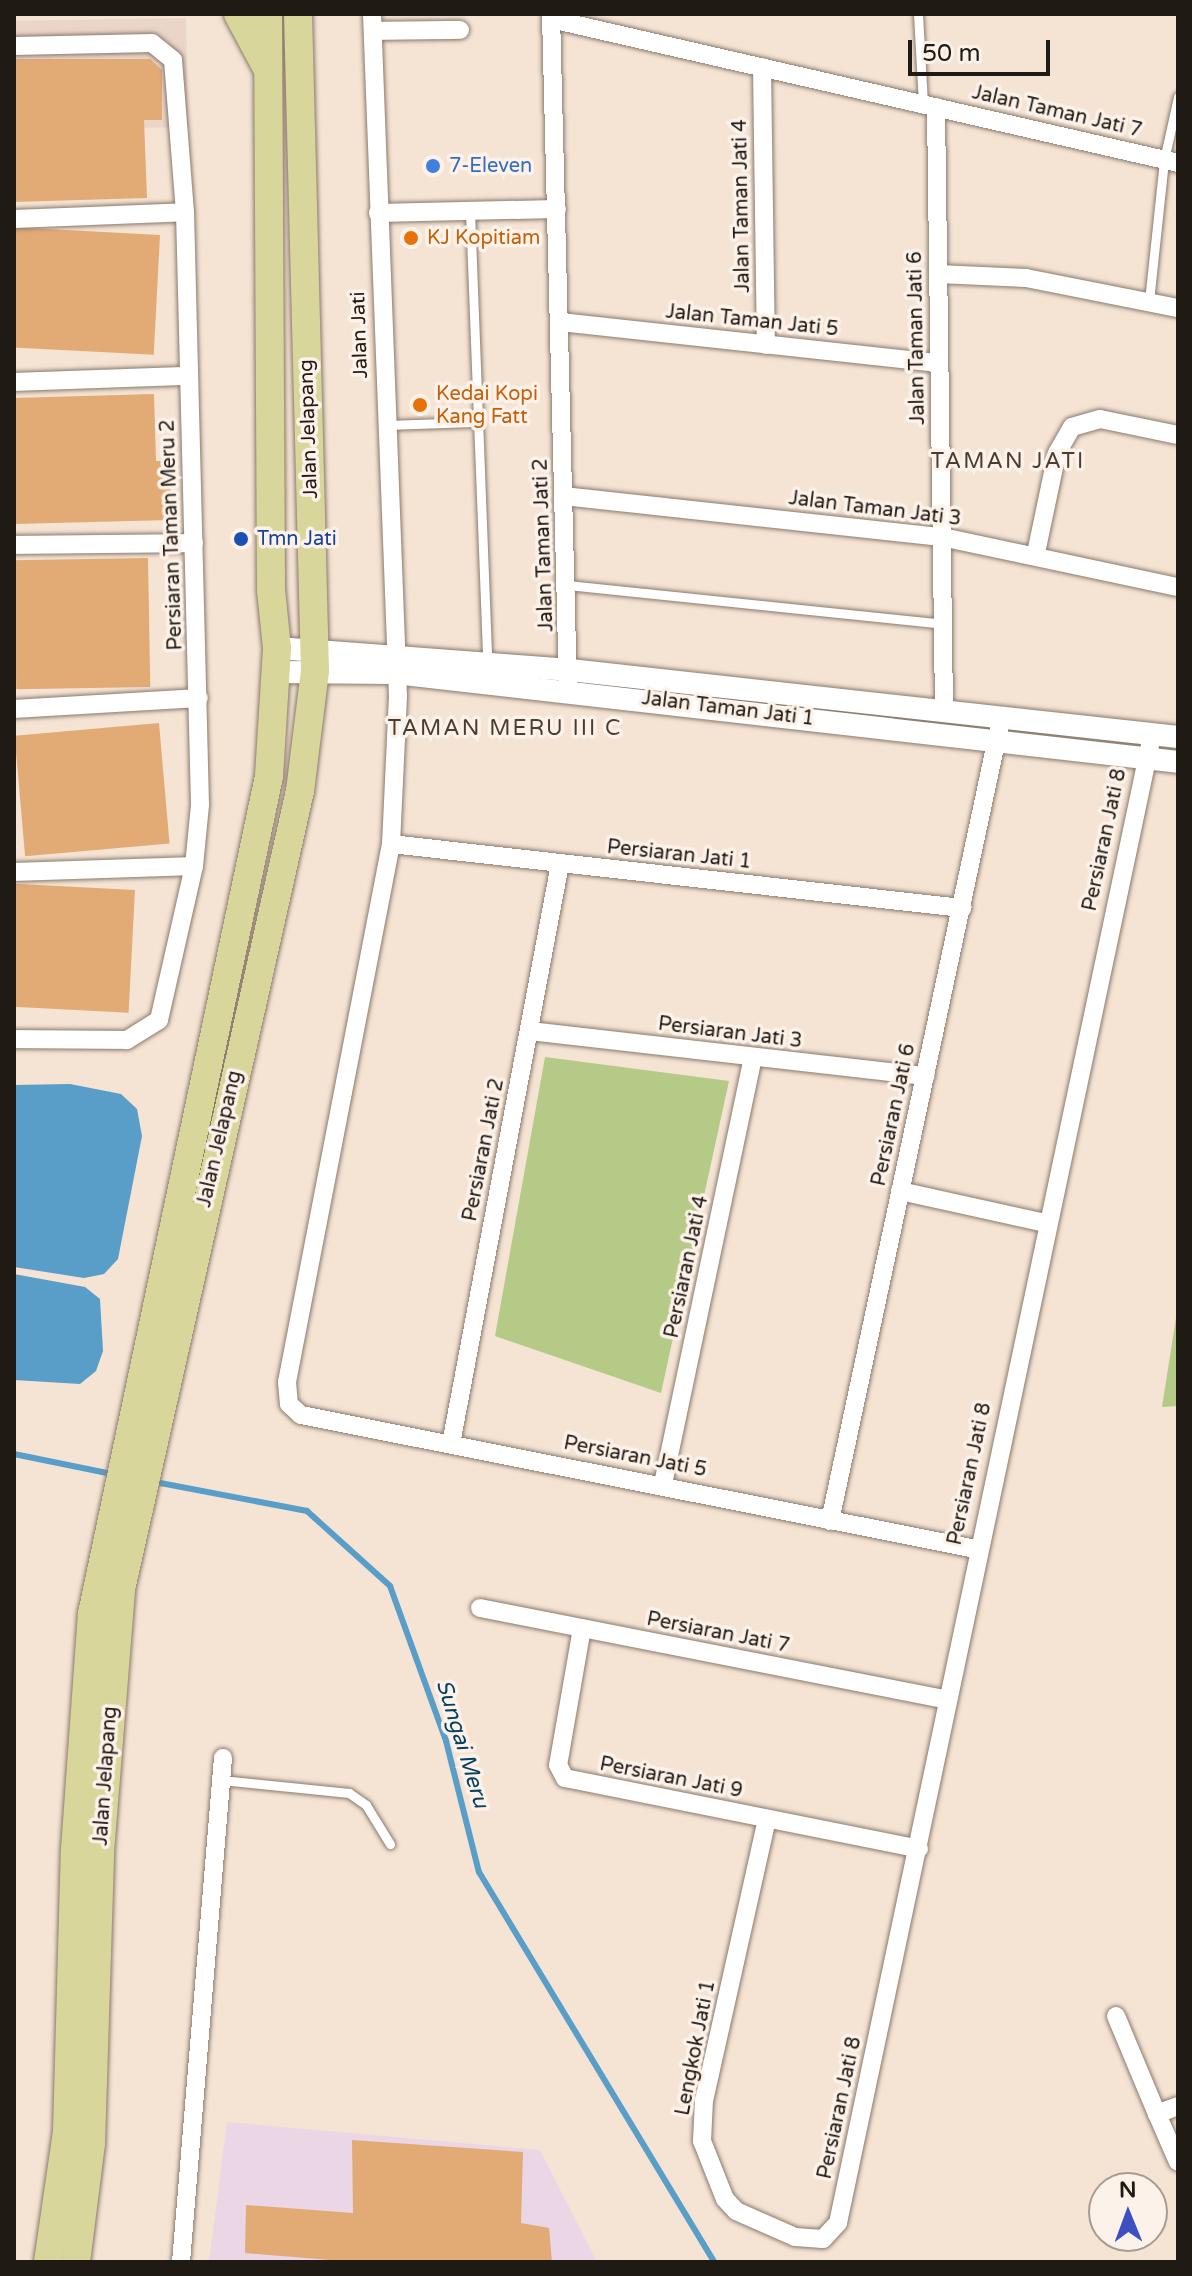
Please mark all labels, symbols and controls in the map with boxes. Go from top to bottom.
scale bar [912,24,1054,74]
text: 50 m [922,39,980,68]
street label: Jalan Taman Jati 7 [970,81,1144,143]
street label: Jalan Taman Jati 4 [728,119,756,293]
place label: 7-Eleven [449,154,532,178]
marker: 7-Eleven [424,157,442,175]
place label: KJ Kopitiam [427,226,540,250]
marker: KJ Kopitiam [402,229,420,247]
street label: Jalan Taman Jati 6 [903,251,931,425]
street label: Jalan Jati [346,291,374,379]
street label: Jalan Taman Jati 5 [664,300,840,342]
street label: Jalan Jelapang [295,359,323,499]
place label: Kedai Kopi Kang Fatt [436,382,538,429]
marker: Kedai Kopi Kang Fatt [411,396,429,414]
street label: Persiaran Taman Meru 2 [156,419,188,651]
district label: TAMAN JATI [931,449,1085,475]
street label: Jalan Taman Jati 2 [529,458,559,632]
street label: Jalan Taman Jati 3 [787,487,963,531]
place label: Tmn Jati [257,527,337,551]
marker: Tmn Jati [232,530,250,548]
street label: Jalan Taman Jati 1 [640,687,816,731]
district label: TAMAN MERU III C [388,716,622,742]
street label: Persiaran Jati 8 [1078,767,1132,913]
street label: Persiaran Jati 1 [606,835,752,875]
street label: Persiaran Jati 3 [657,1012,803,1054]
street label: Persiaran Jati 6 [867,1042,921,1188]
street label: Jalan Jelapang [193,1068,247,1210]
street label: Persiaran Jati 2 [458,1077,510,1223]
street label: Persiaran Jati 4 [660,1194,714,1340]
street label: Persiaran Jati 8 [943,1401,997,1547]
street label: Persiaran Jati 5 [562,1431,708,1483]
street label: Persiaran Jati 7 [645,1607,791,1659]
water label: Sungai Meru [430,1677,494,1811]
street label: Jalan Jelapang [89,1705,123,1847]
street label: Persiaran Jati 9 [598,1752,744,1804]
street label: Lengkok Jati 1 [671,1978,721,2118]
street label: Persiaran Jati 8 [813,2035,867,2181]
north arrow [1088,2172,1168,2252]
text: N [1119,2177,1137,2203]

